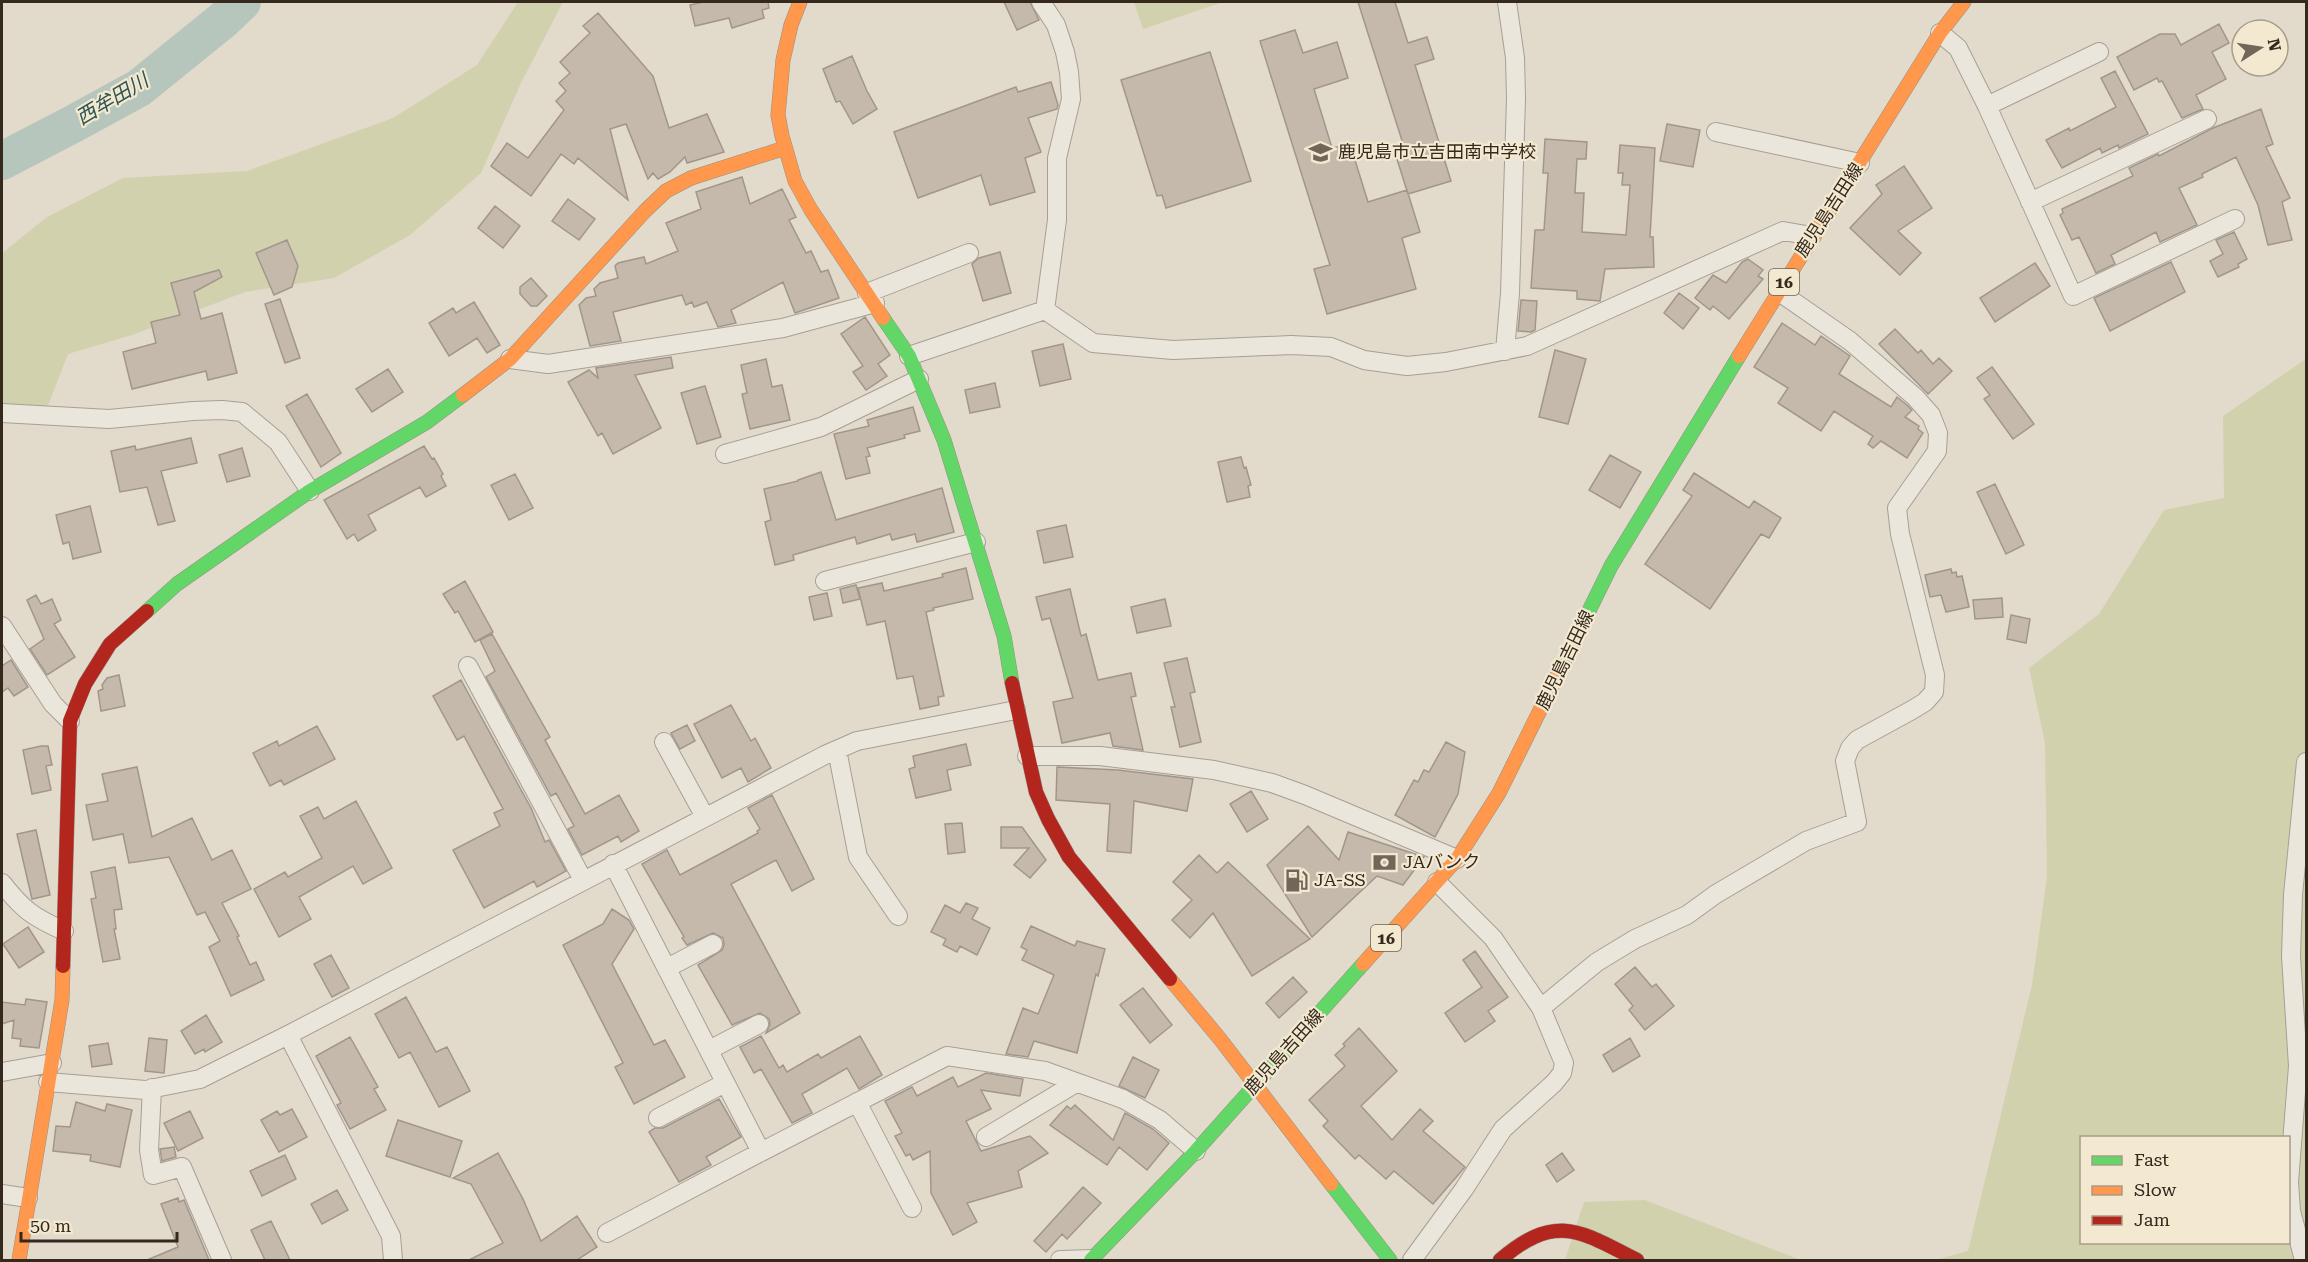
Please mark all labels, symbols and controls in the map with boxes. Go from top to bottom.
north arrow [2230,18,2290,78]
text: N [2264,37,2285,53]
water label: 西牟田川 [72,67,154,130]
school or university icon: 鹿児島市立吉田南中学校 [1307,139,1333,165]
place label: 鹿児島市立吉田南中学校 [1338,141,1536,162]
street label: 鹿児島吉田線 [1790,159,1867,261]
road number: 16 [1769,269,1799,295]
street label: 鹿児島吉田線 [1531,607,1598,713]
bank icon: JAバンク [1372,849,1398,875]
place label: JAバンク [1403,851,1480,872]
fuel station icon: JA-SS [1283,867,1309,893]
place label: JA-SS [1314,869,1366,890]
road number: 16 [1371,925,1401,951]
street label: 鹿児島吉田線 [1240,1005,1328,1099]
legend [2080,1136,2290,1244]
text: Fast [2134,1149,2169,1170]
text: Slow [2134,1179,2176,1200]
scale bar [21,1205,177,1243]
text: Jam [2134,1209,2170,1230]
text: 50 m [30,1215,71,1236]

